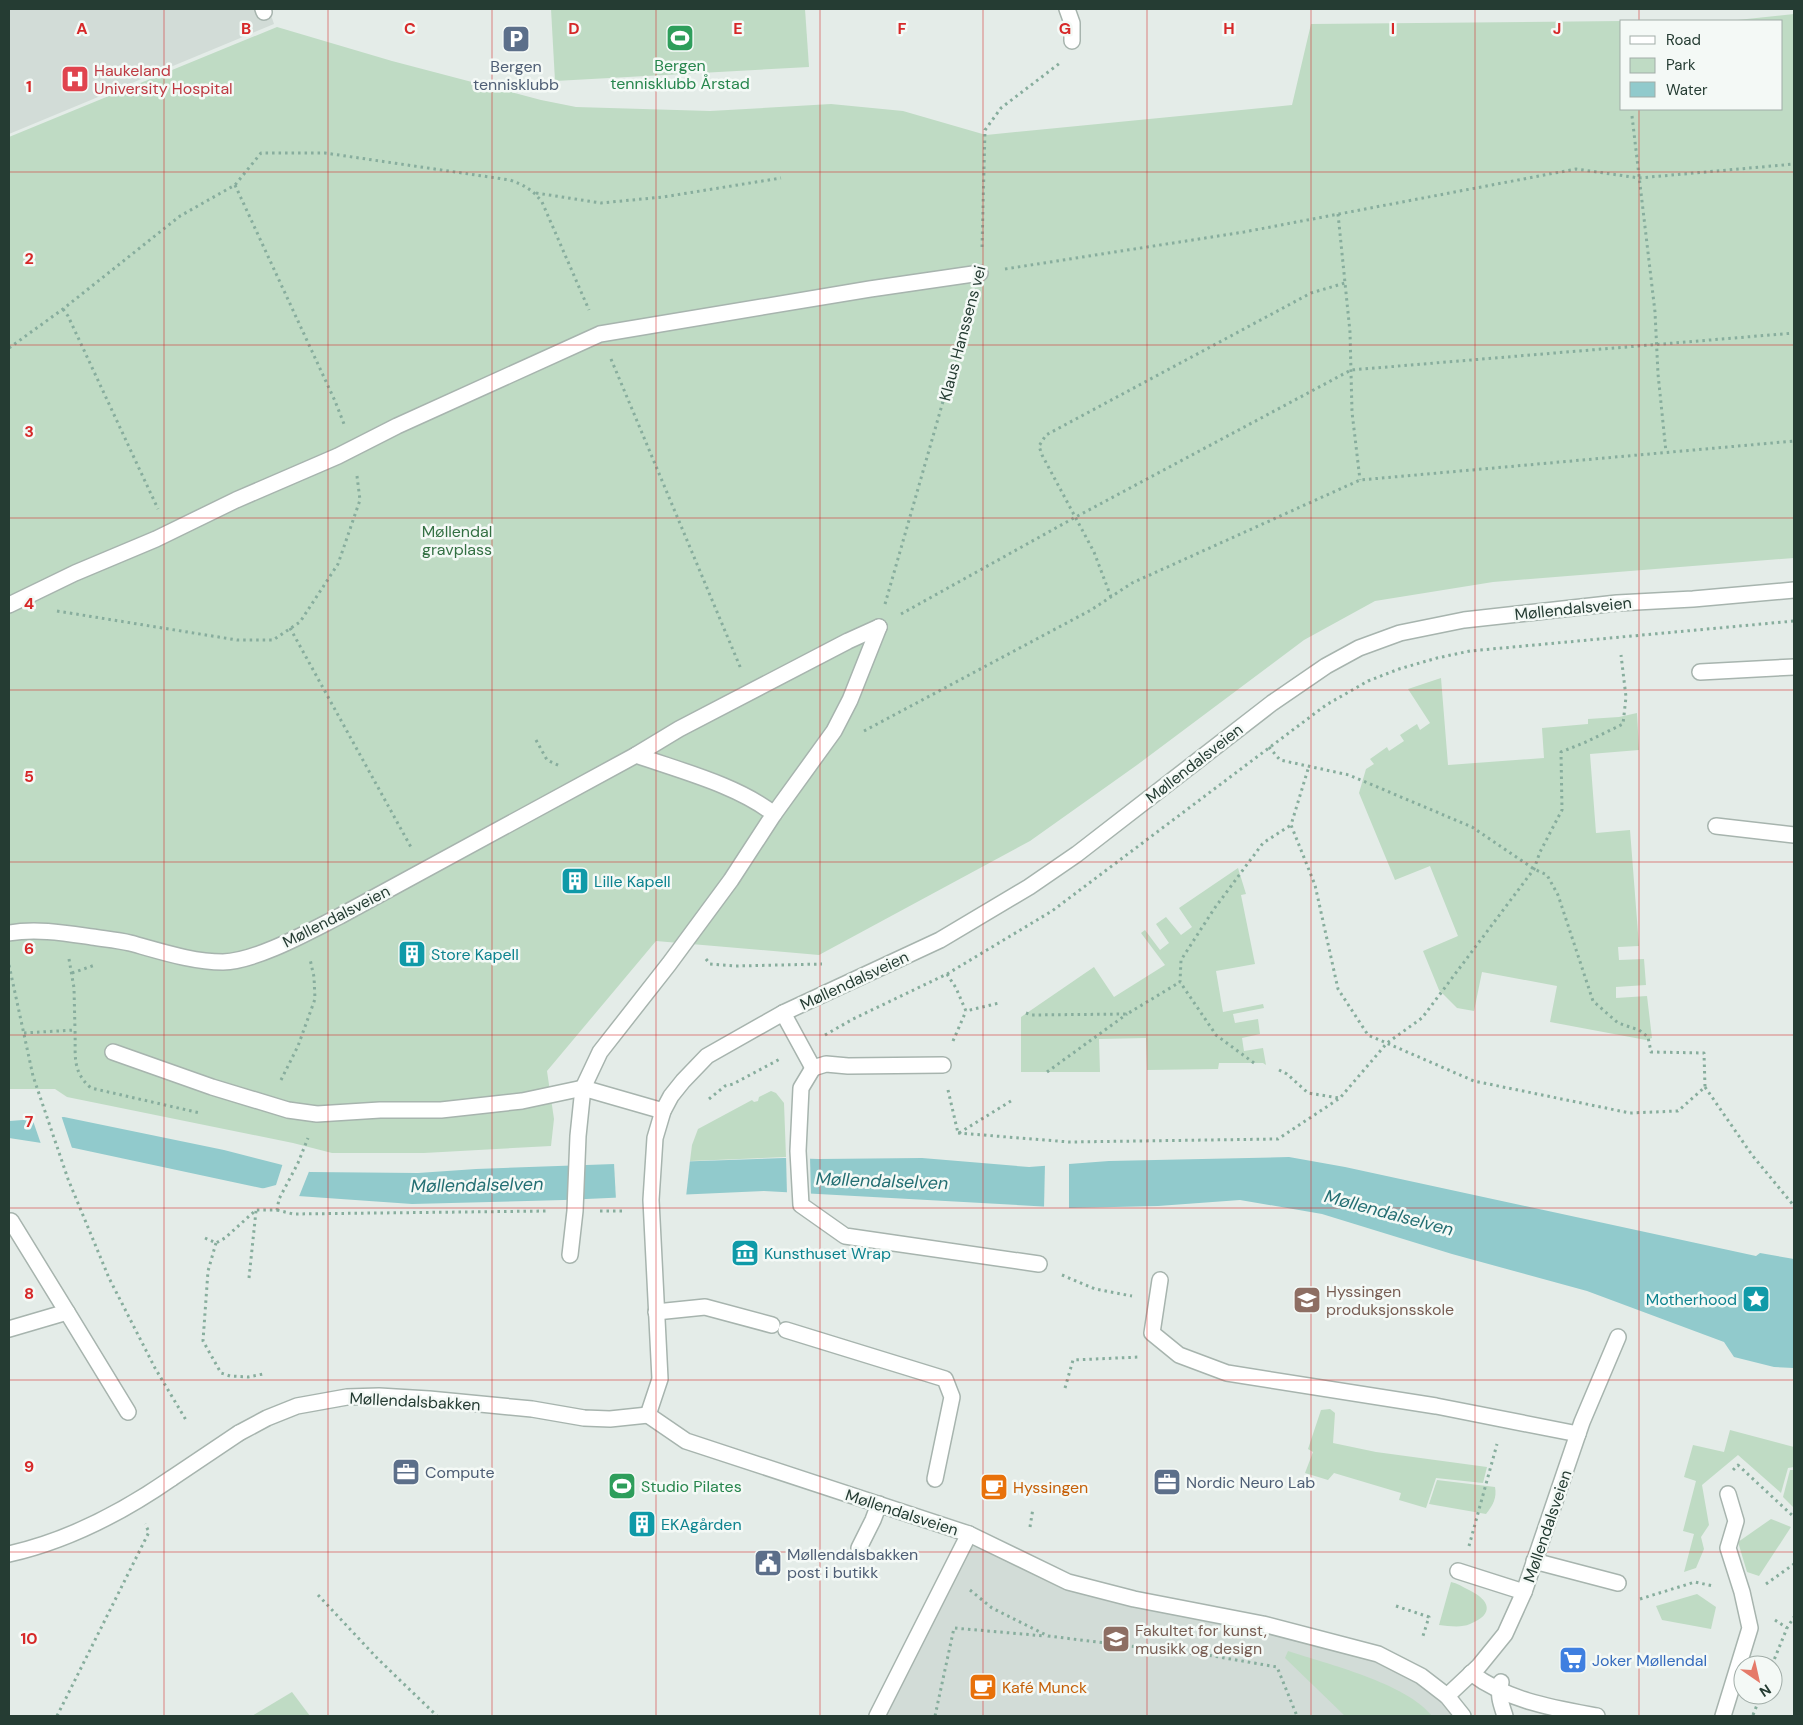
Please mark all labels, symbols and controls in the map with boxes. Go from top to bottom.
text: A [76,18,88,39]
text: B [241,18,251,39]
text: C [404,18,416,39]
text: D [568,18,580,39]
text: E [733,18,743,39]
text: F [898,18,907,39]
text: G [1059,18,1071,39]
text: H [1223,18,1235,39]
text: I [1391,18,1395,39]
text: J [1553,18,1561,39]
legend [1620,20,1783,110]
sports icon: Bergen tennisklubb Årstad [665,23,695,53]
parking icon: Bergen tennisklubb [501,24,531,54]
text: Road [1666,30,1701,50]
place label: Bergen tennisklubb Årstad [610,55,750,94]
text: Park [1666,55,1696,75]
place label: Bergen tennisklubb [473,56,559,95]
place label: Haukeland University Hospital [94,60,233,99]
hospital icon: Haukeland University Hospital [60,64,90,94]
text: 1 [26,76,32,97]
text: Water [1666,80,1708,100]
text: 2 [24,248,34,269]
street label: Klaus Hanssens vei [934,263,991,403]
text: 3 [24,421,34,442]
park label: Møllendal gravplass [422,521,492,560]
street label: Møllendalsveien [1513,592,1633,625]
text: 4 [24,593,34,614]
street label: Møllendalsveien [1142,719,1247,808]
text: 5 [24,766,34,787]
building icon: Lille Kapell [560,866,590,896]
place label: Lille Kapell [594,871,671,892]
street label: Møllendalsveien [279,880,393,952]
text: 6 [24,938,34,959]
building icon: Store Kapell [397,939,427,969]
place label: Store Kapell [431,944,519,965]
street label: Møllendalsveien [796,946,912,1015]
text: 7 [25,1111,34,1132]
water label: Møllendalselven [815,1167,949,1195]
water label: Møllendalselven [410,1172,544,1198]
water label: Møllendalselven [1322,1184,1456,1242]
museum icon: Kunsthuset Wrap [730,1238,760,1268]
place label: Kunsthuset Wrap [764,1243,891,1264]
place label: Hyssingen produksjonsskole [1326,1281,1454,1320]
text: 8 [24,1283,34,1304]
place icon: Motherhood [1741,1284,1771,1314]
school or university icon: Hyssingen produksjonsskole [1292,1285,1322,1315]
place label: Motherhood [1646,1289,1737,1310]
street label: Møllendalsbakken [349,1388,481,1415]
text: 9 [24,1456,34,1477]
office icon: Compute [391,1457,421,1487]
place label: Compute [425,1462,495,1483]
office icon: Nordic Neuro Lab [1152,1467,1182,1497]
street label: Møllendalsveien [1518,1467,1577,1585]
sports icon: Studio Pilates [607,1471,637,1501]
cafe icon: Hyssingen [979,1472,1009,1502]
place label: Nordic Neuro Lab [1186,1472,1315,1493]
place label: Studio Pilates [641,1476,742,1497]
place label: Hyssingen [1013,1477,1088,1498]
street label: Møllendalsveien [843,1484,961,1541]
building icon: EKAgården [627,1509,657,1539]
place label: EKAgården [661,1514,742,1535]
place label: Møllendalsbakken post i butikk [787,1544,918,1583]
public building icon: Møllendalsbakken post i butikk [753,1548,783,1578]
place label: Fakultet for kunst, musikk og design [1135,1620,1267,1659]
school or university icon: Fakultet for kunst, musikk og design [1101,1624,1131,1654]
text: 10 [20,1628,38,1649]
supermarket icon: Joker Møllendal [1558,1645,1588,1675]
place label: Joker Møllendal [1592,1650,1707,1671]
north arrow [1733,1655,1783,1705]
cafe icon: Kafé Munck [968,1672,998,1702]
place label: Kafé Munck [1002,1677,1087,1698]
text: N [1756,1680,1775,1701]

